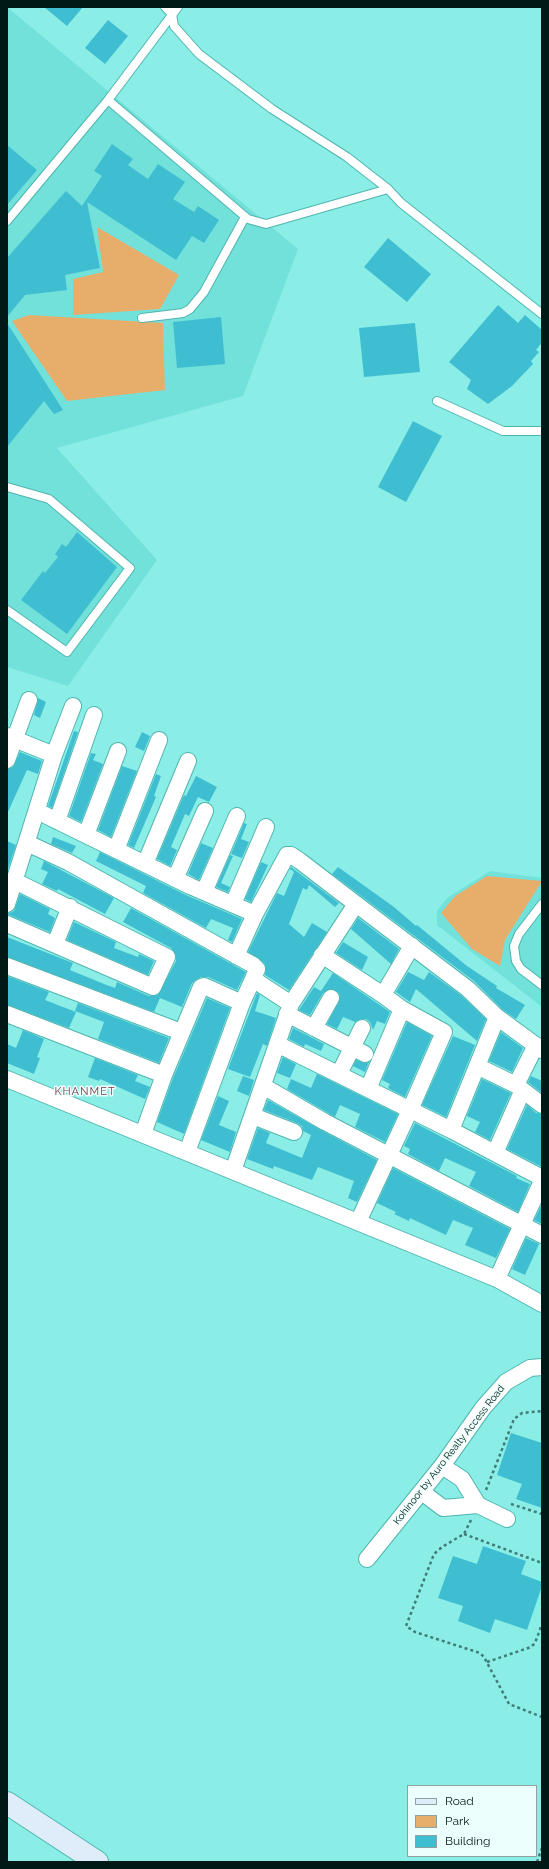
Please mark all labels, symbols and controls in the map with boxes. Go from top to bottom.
district label: KHANMET [54,1085,116,1099]
street label: Kohinoor by Auro Realty Access Road [391,1383,507,1527]
legend [407,1785,537,1857]
text: Road [445,1794,474,1808]
text: Park [445,1814,470,1828]
text: Building [445,1834,491,1848]

